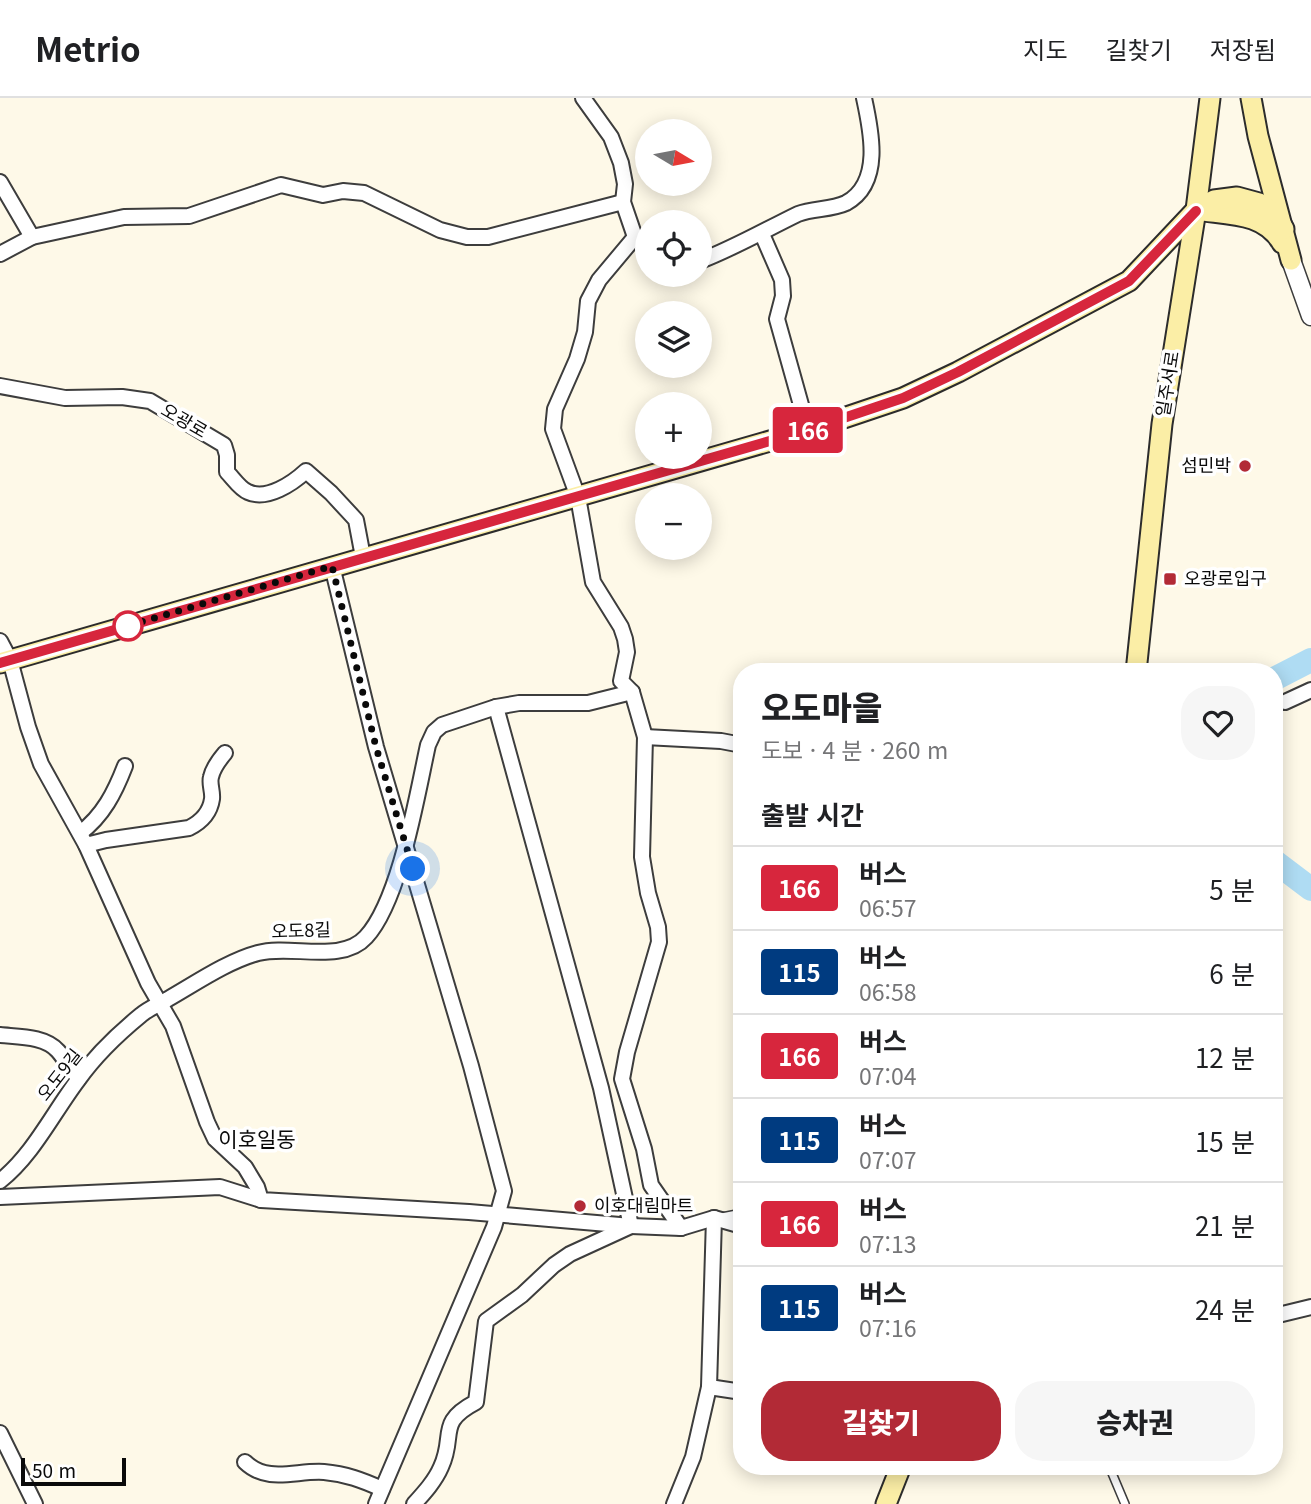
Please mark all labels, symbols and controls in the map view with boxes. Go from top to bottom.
text: Metrio [35,24,141,72]
text: 지도 [1023,31,1068,66]
text: 길찾기 [1106,31,1172,66]
text: 저장됨 [1210,31,1276,66]
north arrow [635,119,712,196]
map controls [635,119,712,560]
button: locate [635,210,712,287]
button: layers [635,301,712,378]
street label: 일주서로 [1148,349,1184,418]
button: + [635,392,712,469]
street label: 오광로 [157,396,213,443]
line badge: 166 [768,407,848,453]
text: 166 [787,412,829,447]
place label: 섬민박 [1181,451,1231,477]
marker: 섬민박 [1237,458,1253,474]
button: − [635,483,712,560]
place label: 오광로입구 [1184,564,1267,590]
marker: 오광로입구 [1162,571,1178,587]
unlabelled marker [113,611,143,641]
text: 오도마을 [761,682,882,730]
button: heart [1181,686,1255,760]
text: 도보 · 4 분 · 260 m [761,732,948,766]
text: 출발 시간 [761,795,864,832]
your location [395,851,430,886]
text: 버스 [859,853,907,890]
text: 166 [778,870,821,905]
text: 5 분 [1209,870,1255,907]
text: 06:57 [859,890,916,924]
street label: 오도8길 [271,915,331,943]
text: 버스 [859,937,907,974]
text: 115 [778,954,821,989]
text: 6 분 [1209,954,1255,991]
text: 06:58 [859,974,916,1008]
text: 버스 [859,1021,907,1058]
text: 166 [778,1038,821,1073]
text: 12 분 [1195,1038,1255,1075]
street label: 오도9길 [30,1042,87,1105]
text: 07:04 [859,1058,916,1092]
text: 버스 [859,1105,907,1142]
text: 115 [778,1122,821,1157]
text: 15 분 [1195,1122,1255,1159]
district label: 이호일동 [218,1123,296,1153]
text: 07:07 [859,1142,916,1176]
text: 버스 [859,1189,907,1226]
place label: 이호대림마트 [594,1191,693,1217]
marker: 이호대림마트 [572,1198,588,1214]
text: 166 [778,1206,821,1241]
text: 21 분 [1195,1206,1255,1243]
text: 07:13 [859,1226,916,1260]
text: 버스 [859,1273,907,1310]
text: 115 [778,1290,821,1325]
text: 24 분 [1195,1290,1255,1327]
text: 07:16 [859,1310,916,1344]
button: 길찾기 [761,1381,1001,1461]
button: 승차권 [1015,1381,1255,1461]
scale bar [21,1455,126,1487]
text: 50 m [32,1456,76,1483]

